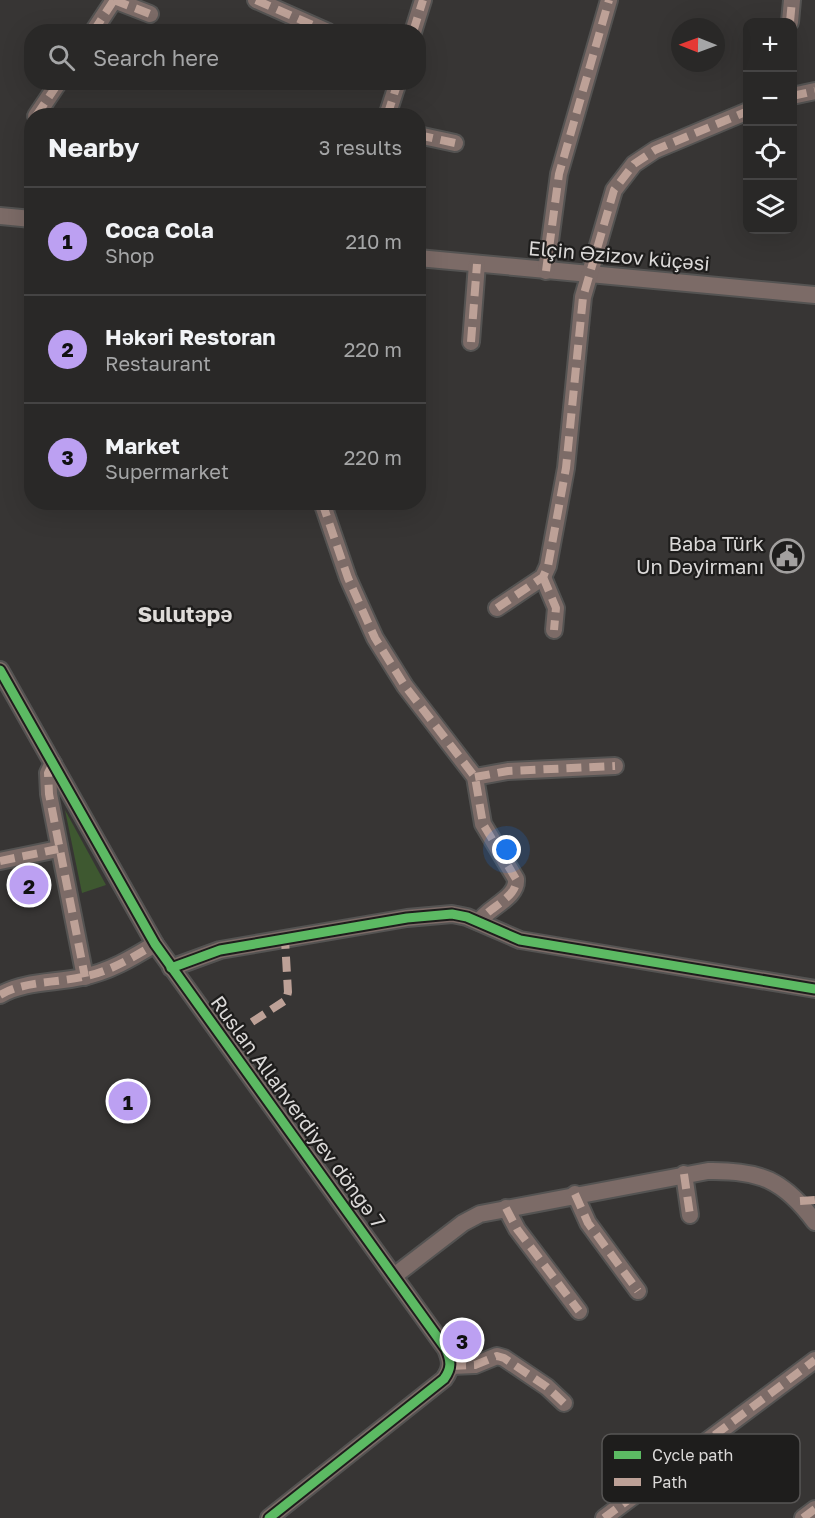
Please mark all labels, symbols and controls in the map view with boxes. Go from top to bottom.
north arrow [671,18,725,72]
map controls [743,18,797,234]
button: + [743,18,797,72]
search box [24,24,426,90]
icon: search [45,41,78,74]
text: Search here [93,44,219,71]
button: − [743,72,797,126]
button: locate [743,126,797,180]
text: Nearby [48,132,139,163]
text: 3 results [319,135,402,159]
button: layers [743,180,797,234]
text: Coca Cola [105,216,214,243]
text: 1 [62,229,73,253]
text: 210 m [346,229,402,253]
street label: Elçin Əzizov küçəsi [527,235,711,275]
text: Shop [105,243,154,267]
text: Həkəri Restoran [105,323,276,350]
text: 2 [61,337,74,361]
text: 220 m [344,337,402,361]
text: Restaurant [105,351,211,375]
text: Market [105,432,180,459]
text: 3 [61,445,74,469]
text: 220 m [344,445,402,469]
text: Supermarket [105,459,229,483]
place label: Baba Türk Un Dəyirmanı [636,531,764,578]
public building icon: Baba Türk Un Dəyirmanı [769,538,805,574]
district label: Sulutəpə [137,600,233,627]
your location [492,835,521,864]
pin: 2 [9,862,48,908]
street label: Ruslan Allahverdiyev döngə 7 [206,991,391,1232]
pin: 1 [108,1078,148,1124]
pin: 3 [442,1318,482,1362]
legend [602,1434,800,1503]
text: Cycle path [652,1445,733,1465]
text: Path [652,1472,687,1492]

